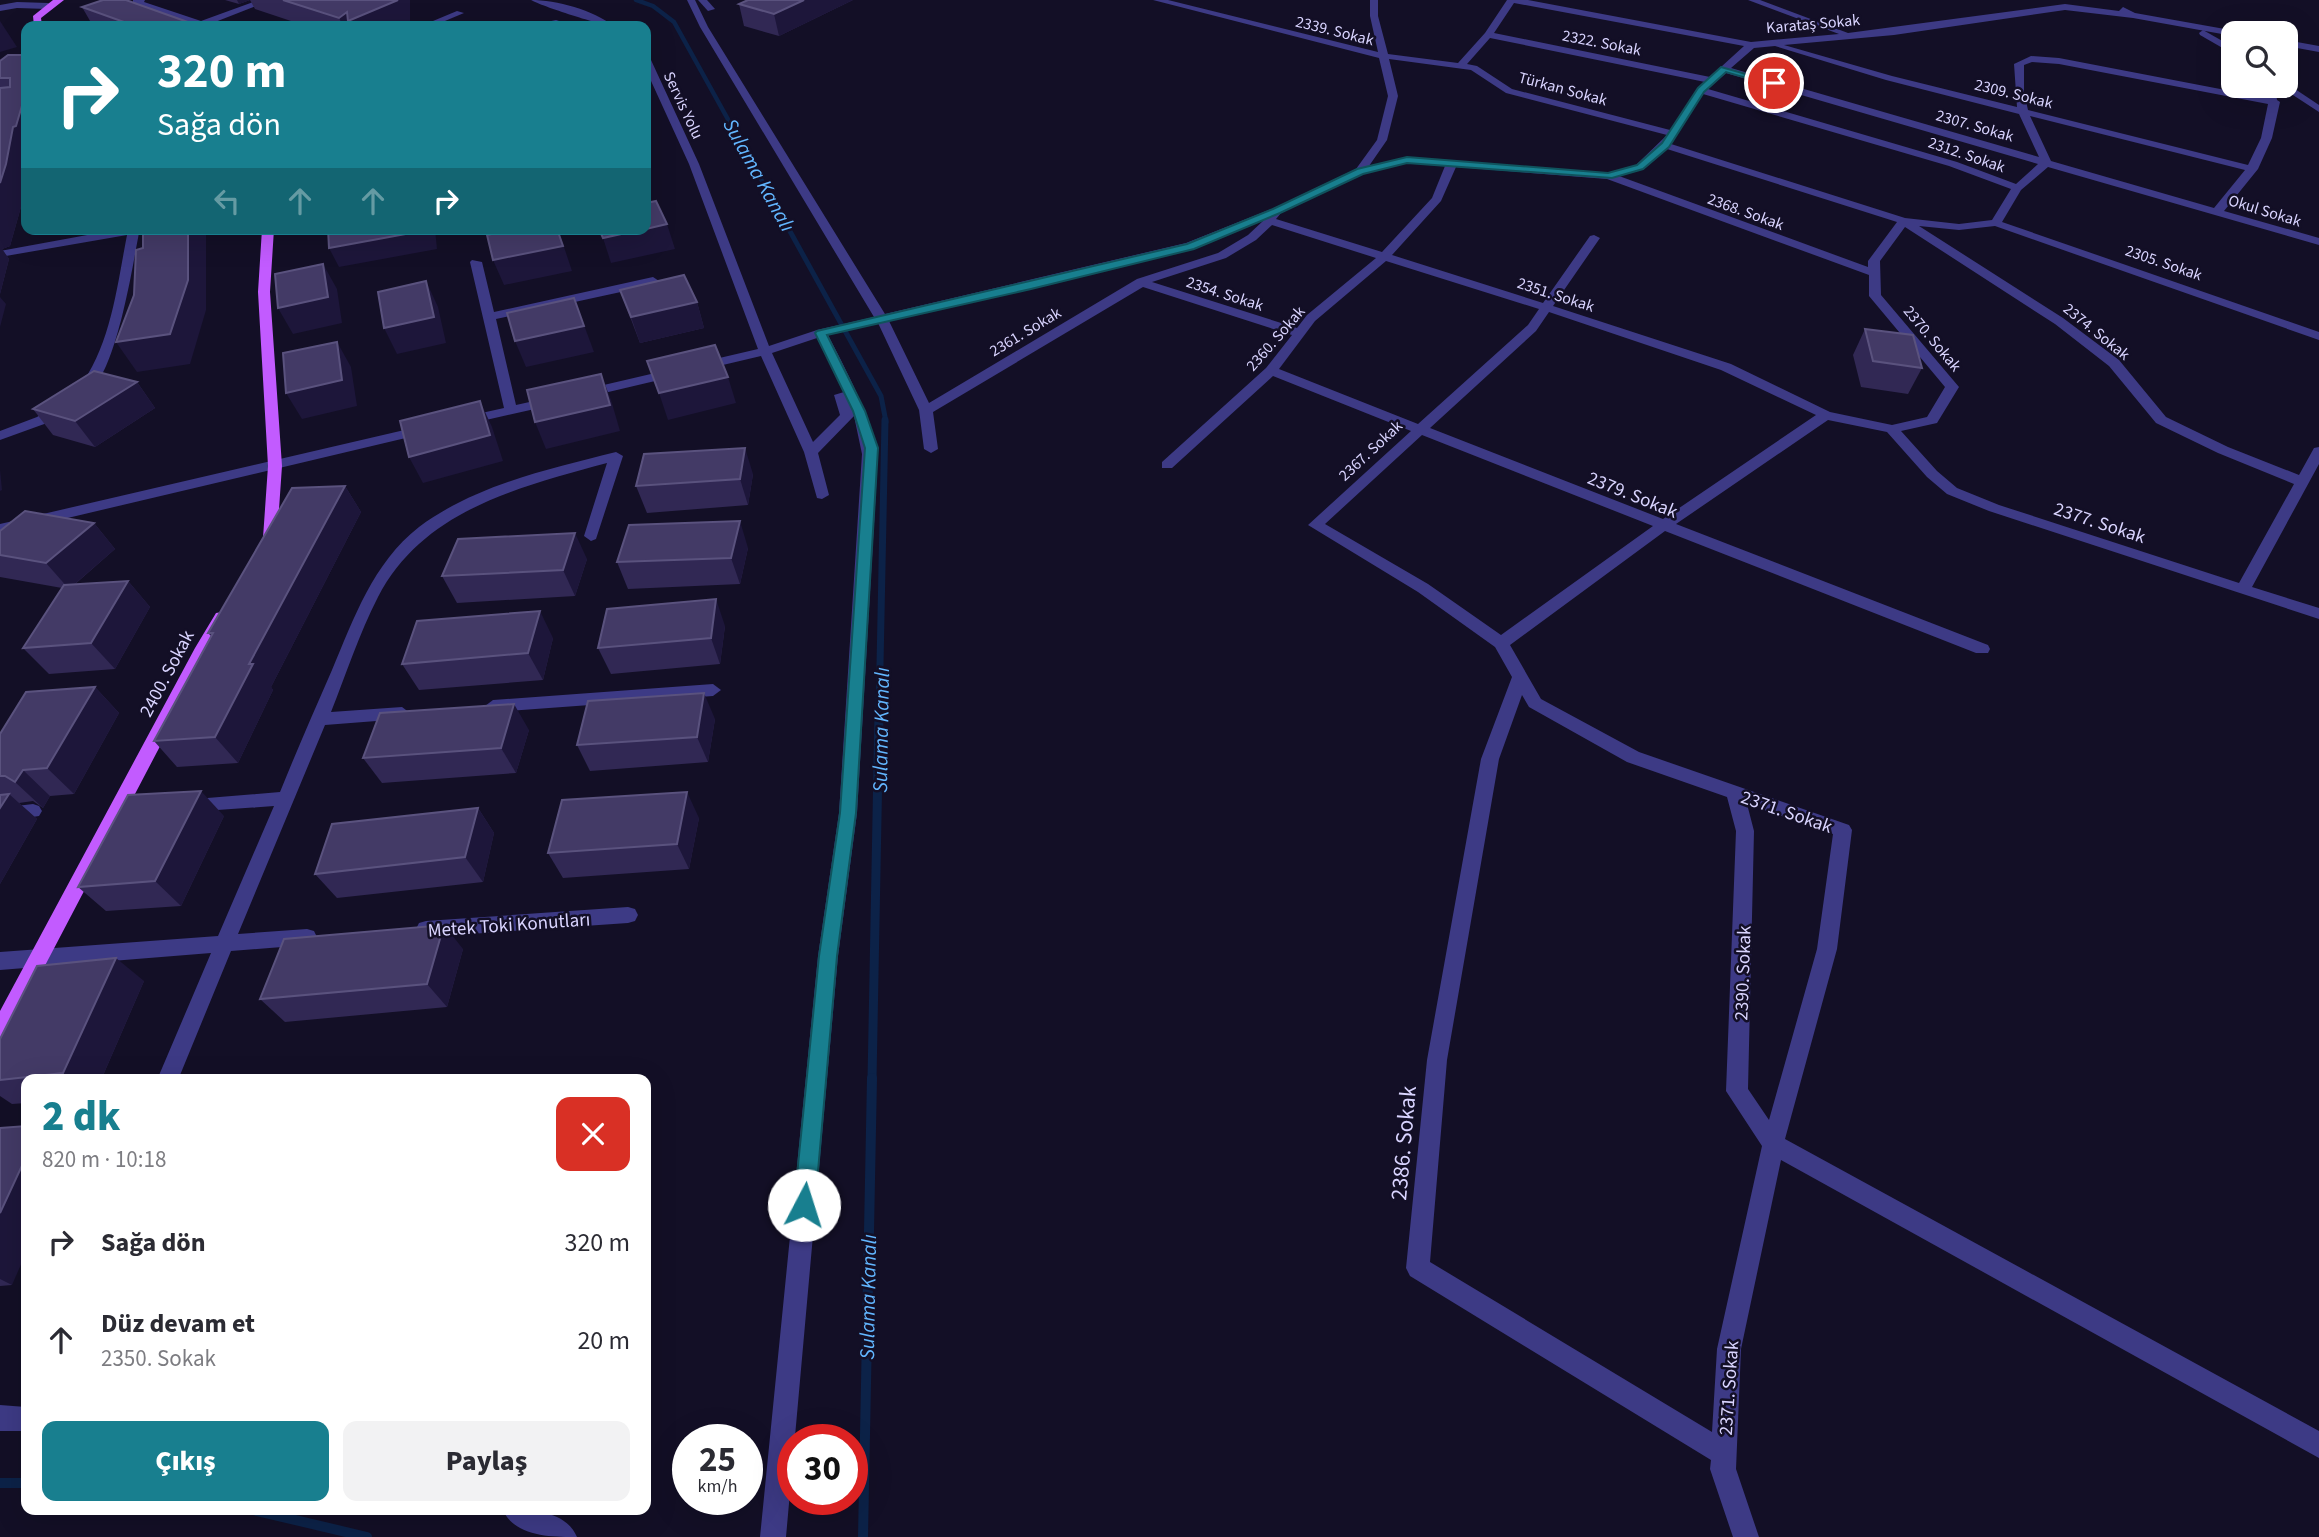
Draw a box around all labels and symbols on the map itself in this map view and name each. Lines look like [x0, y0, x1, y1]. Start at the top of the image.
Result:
street label: Karataş Sokak [1765, 9, 1861, 39]
street label: 2339. Sokak [1293, 11, 1376, 51]
street label: 2322. Sokak [1560, 25, 1643, 61]
pin [1744, 53, 1804, 113]
street label: Türkan Sokak [1516, 67, 1610, 111]
street label: Servis Yolu [658, 68, 708, 143]
street label: 2309. Sokak [1972, 74, 2055, 114]
street label: 2307. Sokak [1933, 104, 2016, 148]
water label: Sulama Kanalı [715, 113, 803, 237]
street label: 2312. Sokak [1925, 132, 2008, 178]
street label: 2368. Sokak [1704, 188, 1787, 236]
street label: Okul Sokak [2225, 189, 2304, 233]
street label: 2305. Sokak [2122, 240, 2205, 286]
street label: 2354. Sokak [1183, 271, 1266, 317]
street label: 2351. Sokak [1514, 272, 1597, 318]
street label: 2374. Sokak [2058, 298, 2134, 366]
street label: 2360. Sokak [1241, 301, 1310, 376]
street label: 2370. Sokak [1898, 301, 1966, 376]
street label: 2361. Sokak [986, 302, 1066, 362]
street label: 2367. Sokak [1334, 415, 1407, 486]
street label: 2379. Sokak [1583, 465, 1682, 526]
street label: 2377. Sokak [2050, 496, 2149, 551]
street label: 2400. Sokak [133, 625, 202, 722]
water label: Sulama Kanalı [865, 667, 897, 793]
street label: 2371. Sokak [1737, 784, 1836, 841]
street label: Metek Toki Konutları [427, 906, 591, 945]
street label: 2390. Sokak [1728, 925, 1759, 1021]
street label: 2386. Sokak [1382, 1084, 1425, 1202]
position arrow [767, 1168, 841, 1242]
water label: Sulama Kanalı [852, 1234, 884, 1360]
street label: 2371. Sokak [1713, 1339, 1746, 1436]
speed limit sign: 30 [777, 1424, 868, 1515]

